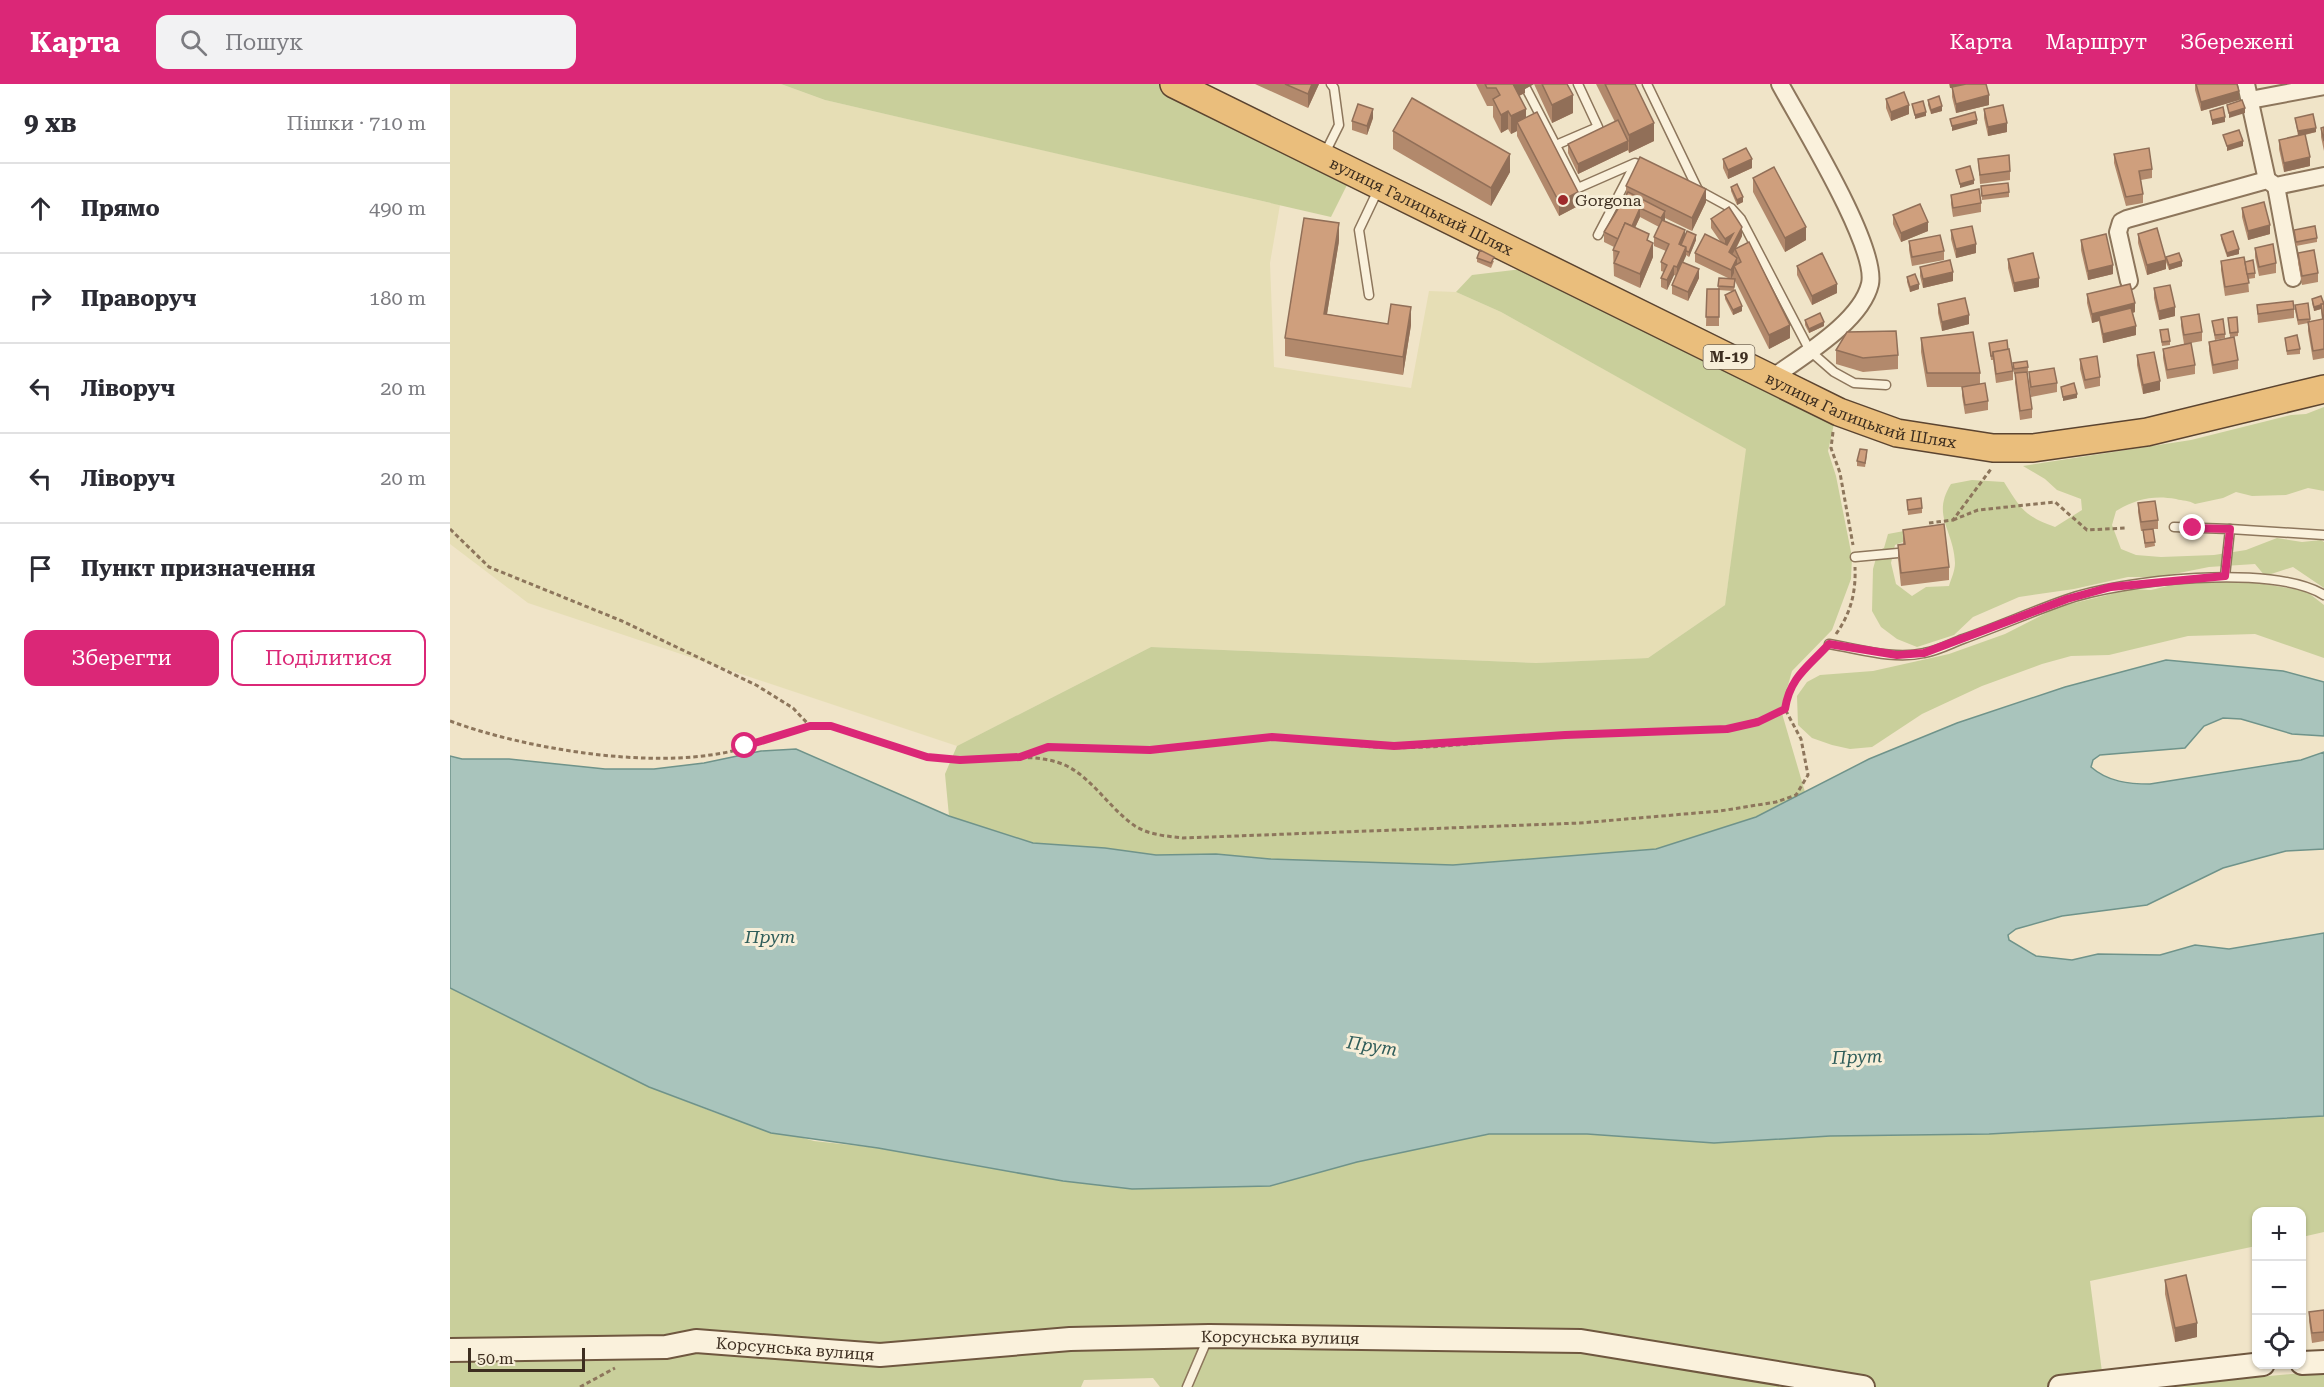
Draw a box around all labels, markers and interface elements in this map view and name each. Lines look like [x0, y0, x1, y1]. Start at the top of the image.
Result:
search box [156, 15, 576, 69]
text: Карта [30, 26, 120, 59]
icon: search [177, 26, 210, 59]
text: Пошук [225, 30, 303, 55]
text: Карта [1950, 30, 2012, 54]
text: Маршрут [2045, 30, 2147, 54]
text: Збережені [2180, 30, 2294, 54]
text: 9 хв [24, 108, 77, 138]
text: Пішки · 710 m [287, 111, 426, 135]
street label: вулиця Галицький Шлях [1326, 153, 1517, 260]
place label: Gorgona [1575, 191, 1642, 210]
icon: ahead [24, 192, 57, 225]
marker: Gorgona [1556, 193, 1570, 207]
text: Прямо [81, 196, 160, 221]
text: 490 m [369, 196, 426, 220]
icon: right [24, 282, 57, 315]
text: Праворуч [81, 286, 196, 311]
text: 180 m [369, 286, 426, 310]
road number: М-19 [1704, 345, 1754, 369]
street label: вулиця Галицький Шлях [1762, 368, 1958, 452]
icon: left [24, 372, 57, 405]
text: Ліворуч [81, 376, 175, 401]
text: 20 m [380, 376, 426, 400]
icon: left [24, 462, 57, 495]
text: Ліворуч [81, 466, 175, 491]
text: 20 m [380, 466, 426, 490]
route end [2179, 514, 2205, 540]
icon: arrive [24, 552, 57, 585]
text: Пункт призначення [81, 556, 315, 581]
button: Зберегти [24, 630, 219, 686]
button: Поділитися [231, 630, 426, 686]
route start [731, 732, 757, 758]
water label: Прут [744, 926, 795, 947]
water label: Прут [1345, 1031, 1399, 1060]
water label: Прут [1830, 1045, 1883, 1068]
map controls [2252, 1207, 2306, 1369]
button: + [2252, 1207, 2306, 1261]
button: − [2252, 1261, 2306, 1315]
button: locate [2252, 1315, 2306, 1369]
street label: Корсунська вулиця [1201, 1327, 1360, 1348]
street label: Корсунська вулиця [715, 1334, 875, 1365]
scale bar [468, 1345, 585, 1372]
text: 50 m [477, 1349, 514, 1368]

